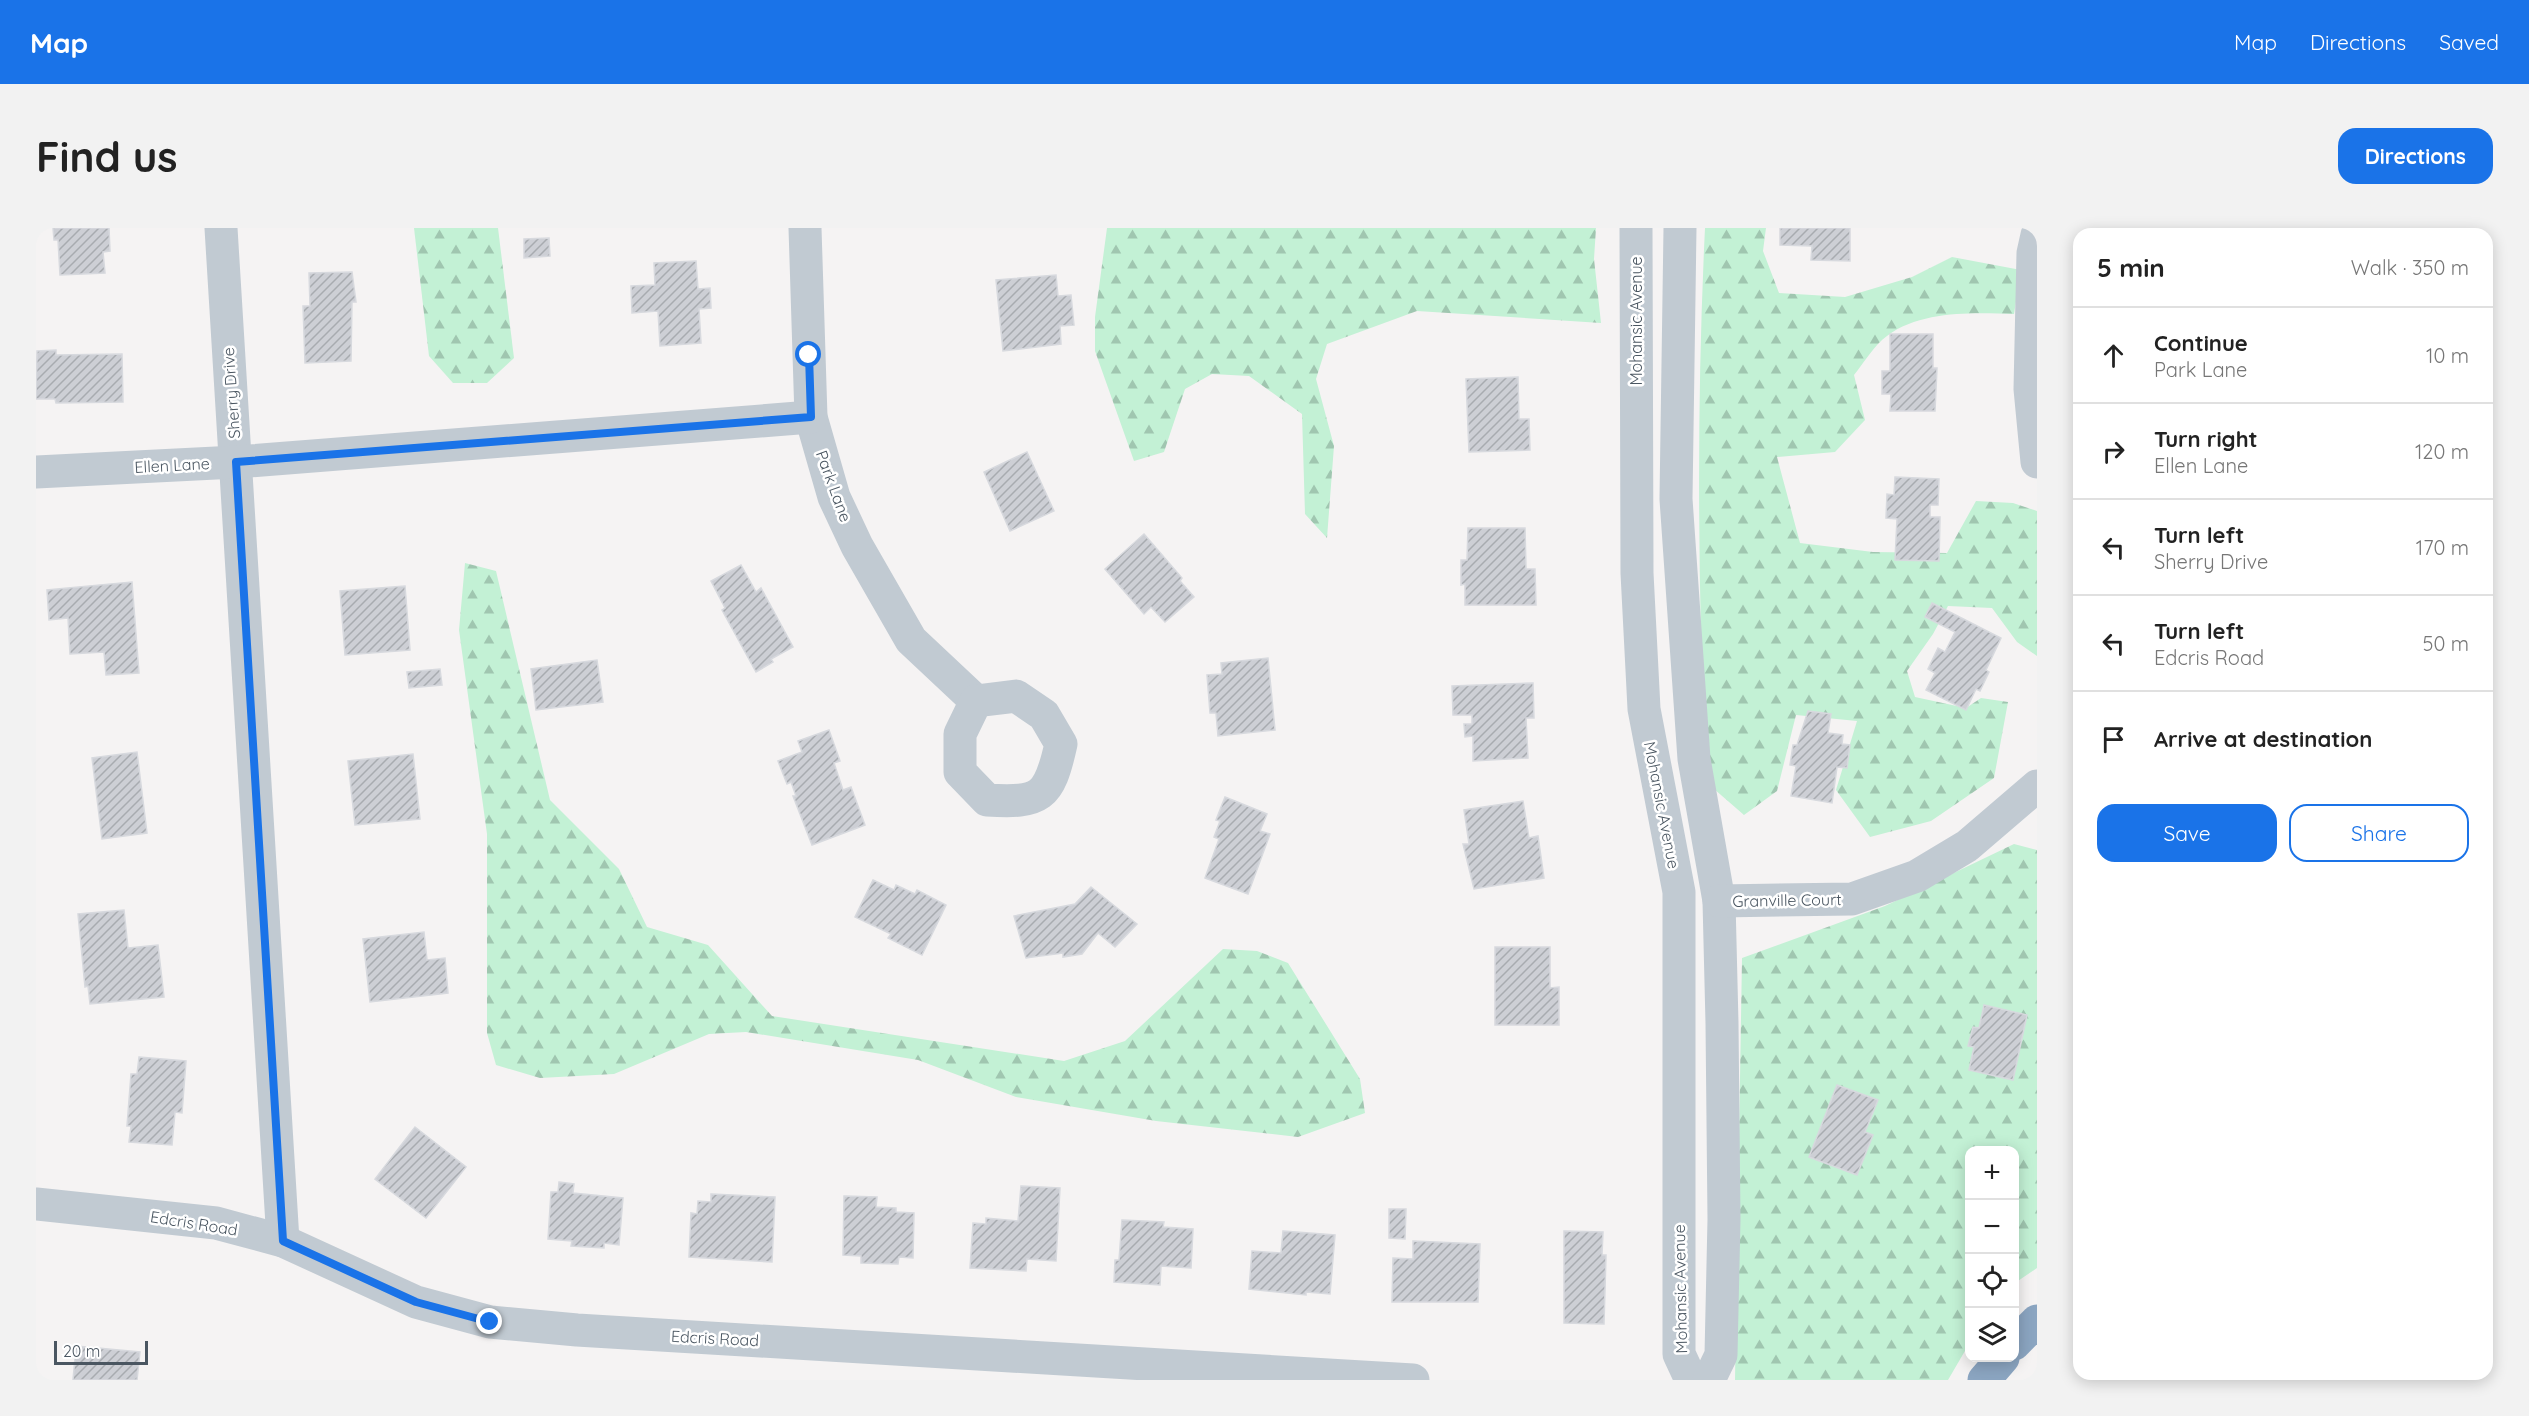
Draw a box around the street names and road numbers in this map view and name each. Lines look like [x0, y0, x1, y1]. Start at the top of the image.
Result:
street label: Mohansic Avenue [1626, 256, 1646, 386]
street label: Sherry Drive [218, 347, 244, 439]
street label: Park Lane [812, 447, 856, 525]
street label: Ellen Lane [134, 453, 210, 477]
street label: Mohansic Avenue [1640, 740, 1684, 870]
street label: Granville Court [1732, 889, 1842, 911]
street label: Edcris Road [149, 1206, 239, 1240]
street label: Mohansic Avenue [1669, 1224, 1691, 1354]
street label: Edcris Road [670, 1326, 760, 1350]

